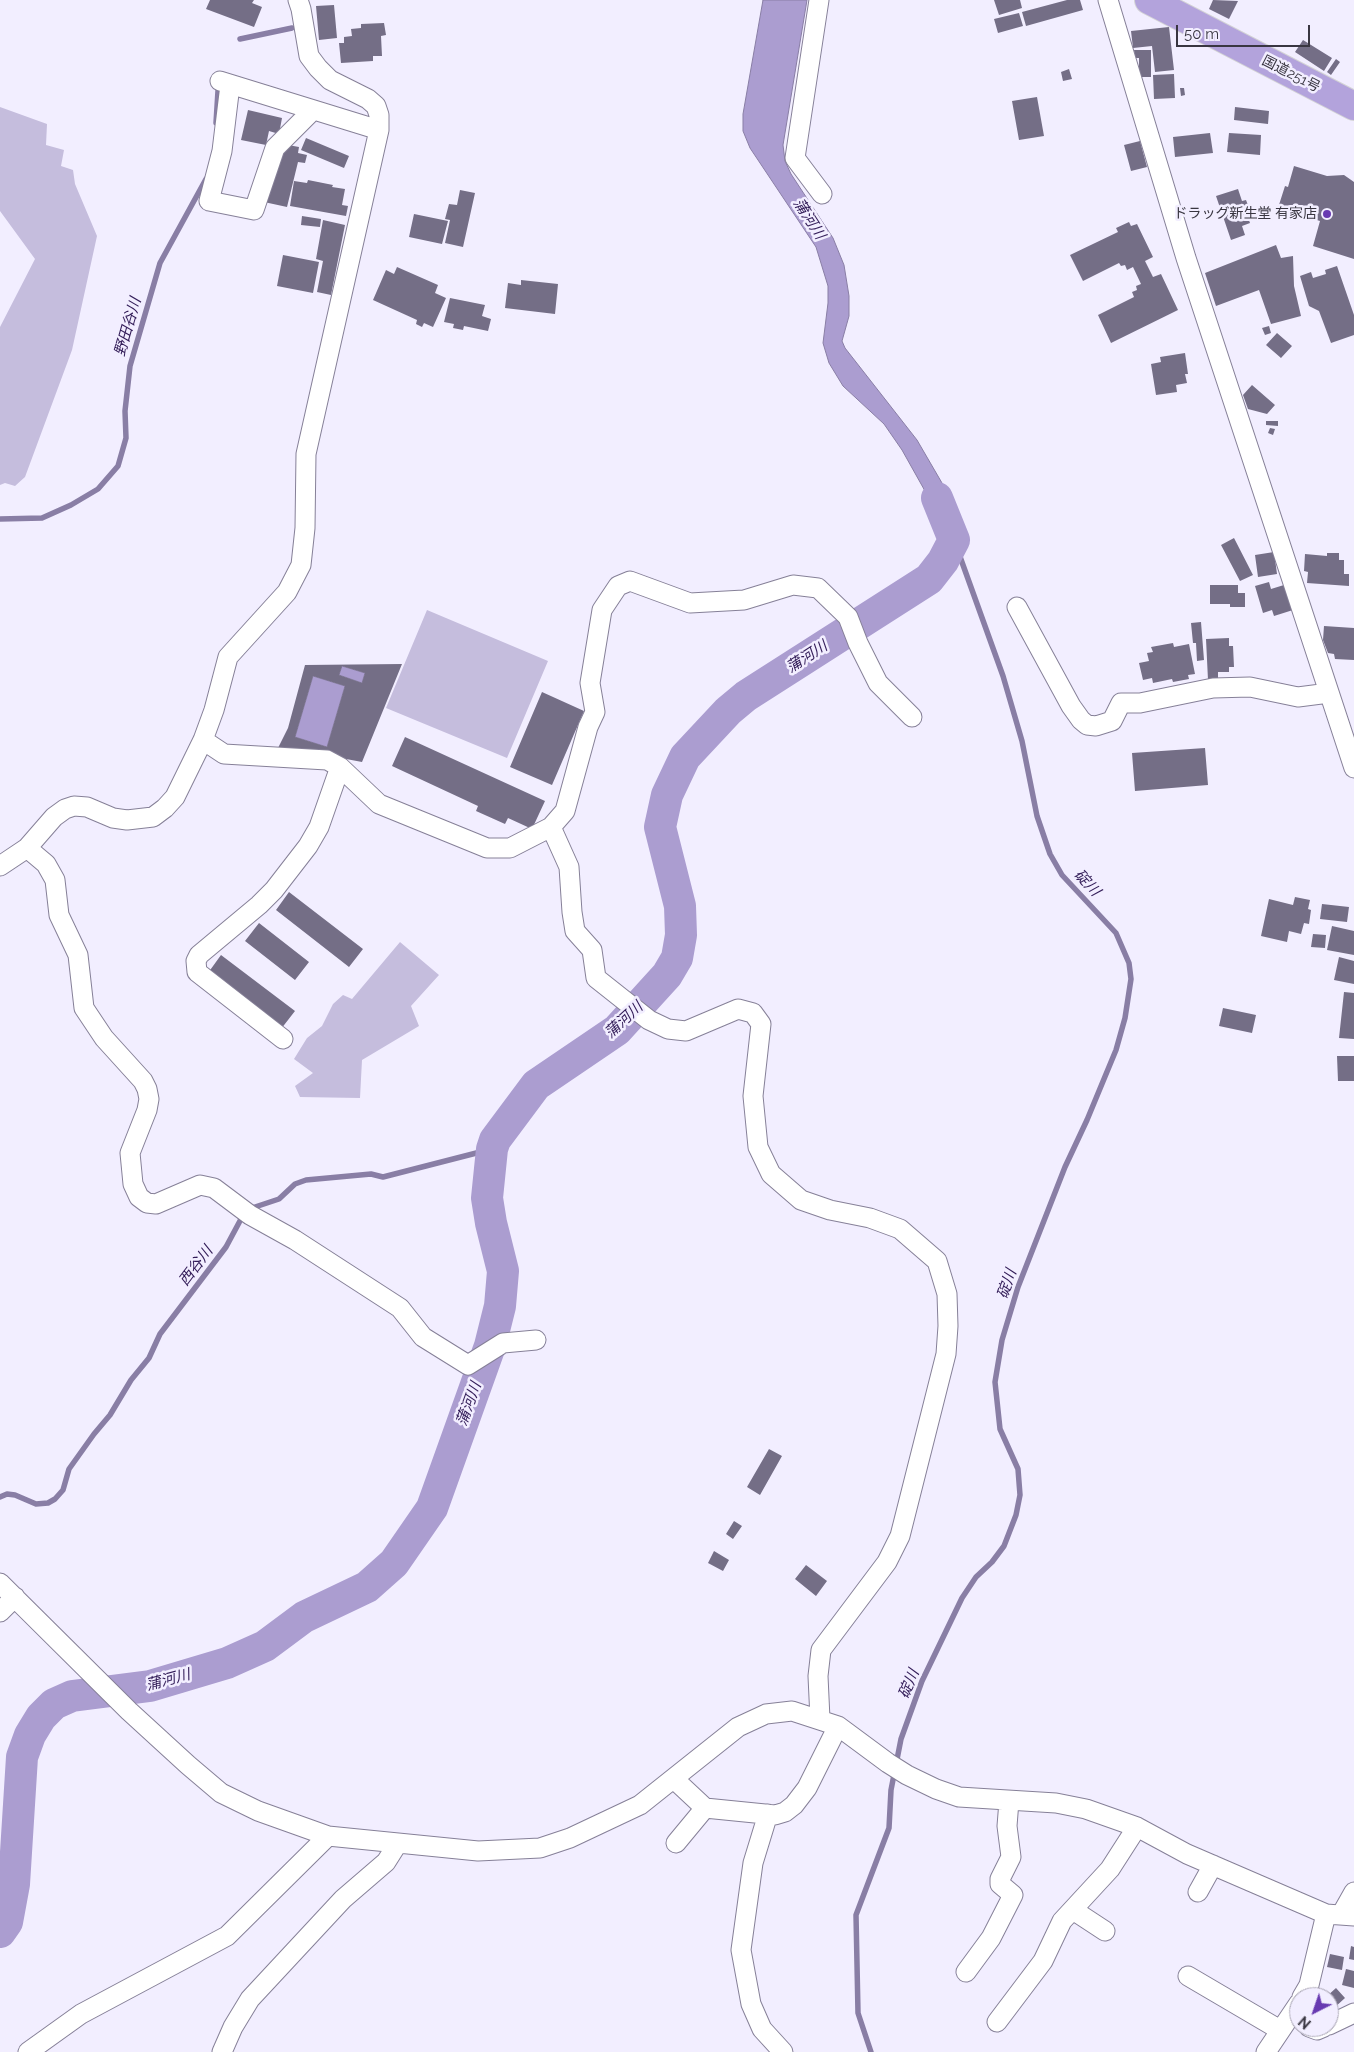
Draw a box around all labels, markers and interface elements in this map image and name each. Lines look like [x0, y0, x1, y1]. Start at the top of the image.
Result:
scale bar [1179, 15, 1313, 47]
text: 50 m [1184, 25, 1219, 43]
street label: 国道251号 [1259, 52, 1323, 96]
water label: 蒲河川 [789, 195, 829, 243]
place label: ドラッグ新生堂 有家店 [1173, 206, 1317, 222]
marker: ドラッグ新生堂 有家店 [1321, 208, 1333, 220]
water label: 野田谷川 [111, 296, 145, 358]
water label: 蒲河川 [783, 637, 831, 677]
water label: 碇川 [1070, 866, 1104, 900]
water label: 蒲河川 [601, 998, 647, 1042]
water label: 西谷川 [175, 1243, 217, 1289]
water label: 碇川 [994, 1267, 1020, 1301]
water label: 蒲河川 [453, 1380, 485, 1428]
water label: 蒲河川 [144, 1665, 192, 1695]
water label: 碇川 [895, 1667, 923, 1701]
north arrow [1289, 1987, 1339, 2037]
text: N [1296, 2013, 1314, 2032]

